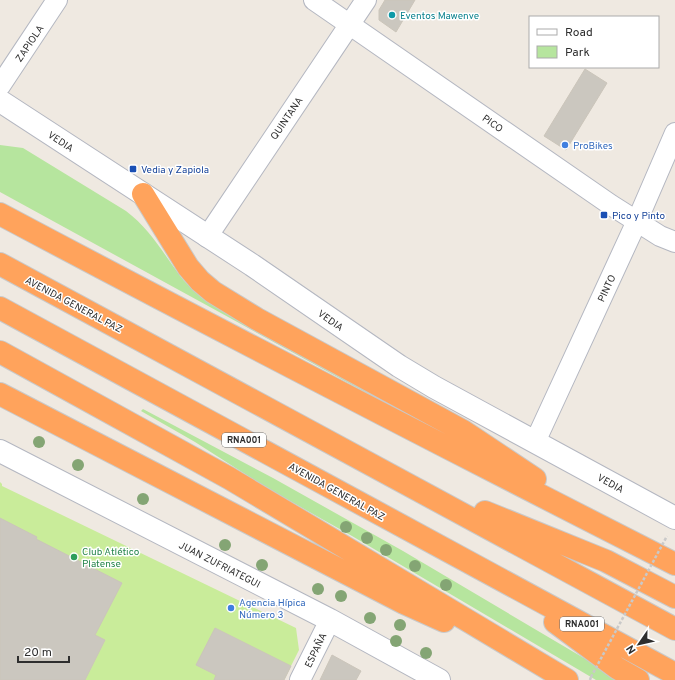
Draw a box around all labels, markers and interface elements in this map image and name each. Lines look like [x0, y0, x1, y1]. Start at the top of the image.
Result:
marker: Eventos Mawenve [387, 10, 397, 20]
place label: Eventos Mawenve [400, 10, 479, 23]
legend [529, 16, 659, 68]
street label: ZAPIOLA [13, 23, 47, 65]
text: Road [565, 25, 593, 41]
text: Park [565, 45, 590, 61]
street label: QUINTANA [268, 95, 306, 143]
street label: PICO [479, 112, 505, 136]
street label: VEDIA [45, 129, 76, 156]
marker: ProBikes [560, 140, 570, 150]
place label: ProBikes [573, 140, 613, 153]
marker: Vedia y Zapiola [128, 164, 138, 174]
place label: Vedia y Zapiola [141, 164, 209, 177]
marker: Pico y Pinto [599, 210, 609, 220]
place label: Pico y Pinto [612, 210, 665, 223]
street label: PINTO [595, 273, 619, 304]
street label: AVENIDA GENERAL PAZ [23, 274, 124, 336]
street label: VEDIA [315, 308, 346, 335]
road number: RNA001 [222, 433, 266, 447]
street label: AVENIDA GENERAL PAZ [286, 460, 387, 524]
street label: VEDIA [595, 472, 626, 497]
street label: JUAN ZUFRIATEGUI [176, 539, 262, 592]
place label: Club Atlético Platense [82, 546, 140, 571]
marker: Club Atlético Platense [69, 552, 79, 562]
place label: Agencia Hípica Número 3 [239, 597, 306, 622]
marker: Agencia Hípica Número 3 [226, 603, 236, 613]
road number: RNA001 [560, 617, 604, 631]
north arrow [619, 624, 659, 664]
street label: ESPAÑA [302, 631, 330, 670]
scale bar [18, 638, 69, 664]
text: N [624, 642, 640, 656]
text: 20 m [24, 645, 52, 661]

